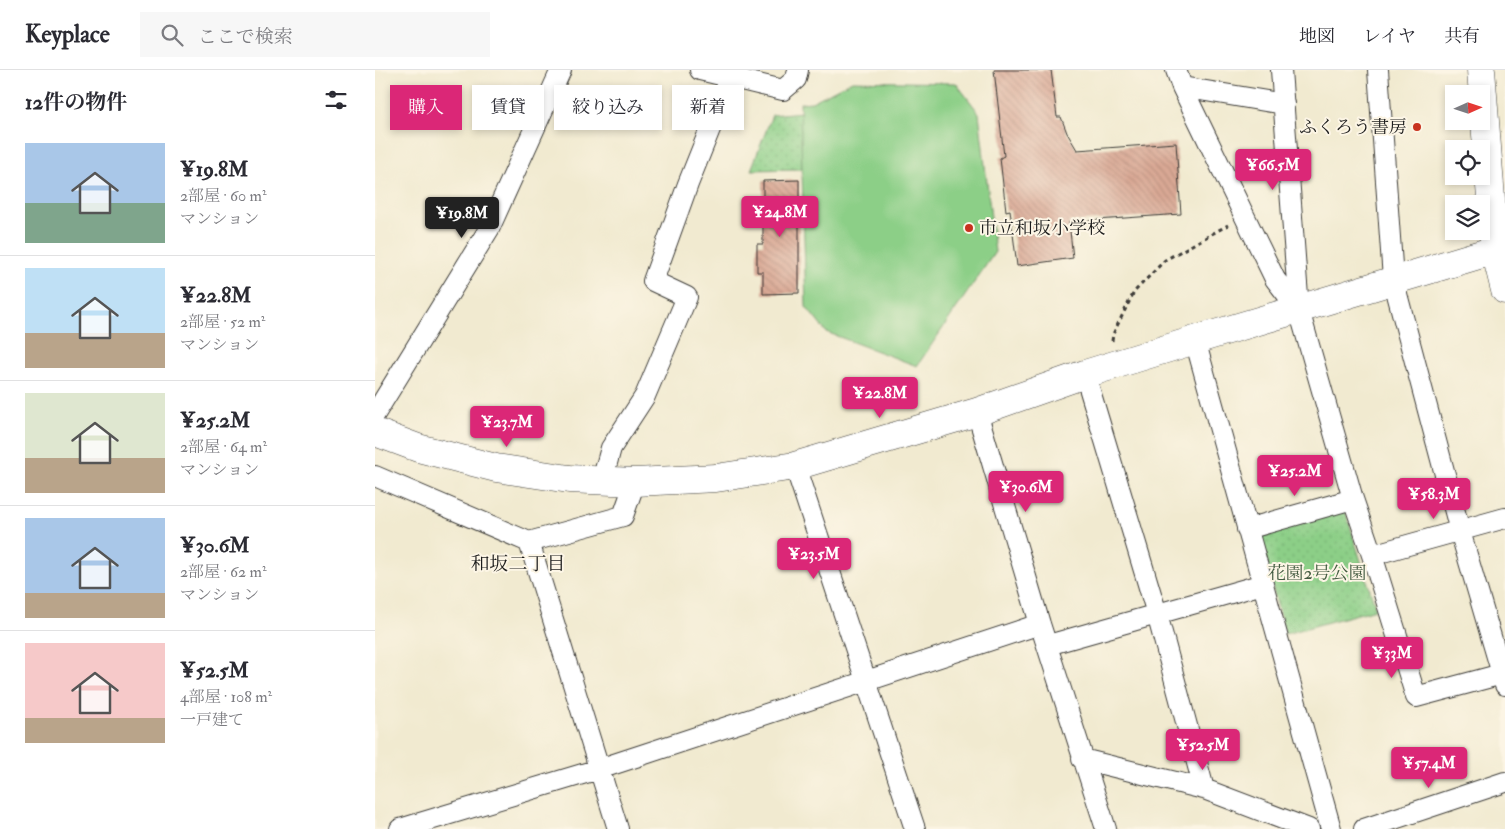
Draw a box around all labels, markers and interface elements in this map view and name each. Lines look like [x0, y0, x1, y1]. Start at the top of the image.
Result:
search box [140, 12, 490, 57]
text: Keyplace [25, 19, 110, 50]
icon: search [158, 21, 186, 49]
text: ここで検索 [198, 25, 293, 49]
text: 地図 [1299, 25, 1335, 48]
text: レイヤ [1363, 25, 1416, 48]
text: 共有 [1444, 25, 1480, 48]
chip: 購入 [390, 85, 462, 130]
chip: 賃貸 [472, 85, 544, 130]
chip: 絞り込み [554, 85, 662, 130]
chip: 新着 [672, 85, 744, 130]
north arrow [1445, 85, 1490, 130]
map controls [1445, 85, 1490, 240]
icon: filters [322, 86, 350, 114]
text: 12件の物件 [25, 89, 127, 116]
place label: ふくろう書房 [1299, 116, 1407, 139]
marker: ふくろう書房 [1411, 121, 1423, 133]
button: locate [1445, 140, 1490, 185]
pin: ¥66.5M [1232, 148, 1314, 191]
text: ¥66.5M [1246, 155, 1300, 175]
text: ¥19.8M [180, 156, 248, 183]
icon: home [65, 163, 125, 223]
text: 2部屋 · 60 m² [180, 186, 267, 206]
button: layers [1445, 195, 1490, 240]
pin: ¥19.8M [421, 196, 503, 239]
pin: ¥24.8M [739, 196, 821, 238]
text: ¥24.8M [752, 202, 808, 222]
text: ¥19.8M [436, 203, 488, 223]
text: マンション [180, 209, 259, 229]
place label: 市立和坂小学校 [979, 217, 1105, 240]
marker: 市立和坂小学校 [963, 222, 975, 234]
text: ¥22.8M [180, 282, 251, 309]
icon: home [65, 288, 125, 348]
text: 2部屋 · 52 m² [180, 312, 265, 332]
text: マンション [180, 335, 259, 355]
pin: ¥22.8M [839, 376, 921, 419]
text: ¥22.8M [853, 383, 907, 403]
pin: ¥23.7M [466, 406, 548, 448]
text: ¥25.2M [180, 407, 250, 434]
text: ¥23.7M [481, 412, 533, 432]
icon: home [65, 413, 125, 473]
text: 2部屋 · 64 m² [180, 437, 267, 457]
pin: ¥25.2M [1254, 454, 1336, 497]
text: マンション [180, 460, 259, 480]
text: ¥25.2M [1268, 461, 1322, 481]
pin: ¥30.6M [985, 470, 1067, 513]
text: ¥30.6M [999, 477, 1053, 497]
pin: ¥58.3M [1393, 478, 1475, 520]
text: ¥58.3M [1408, 484, 1460, 504]
text: ¥30.6M [180, 532, 250, 559]
icon: home [65, 538, 125, 598]
pin: ¥23.5M [773, 538, 855, 580]
text: ¥23.5M [788, 544, 840, 564]
district label: 和坂二丁目 [470, 552, 566, 576]
text: 2部屋 · 62 m² [180, 562, 266, 582]
park label: 花園2号公園 [1267, 562, 1367, 585]
text: マンション [180, 585, 259, 605]
pin: ¥33M [1362, 636, 1422, 679]
text: ¥33M [1372, 643, 1412, 663]
text: ¥52.5M [180, 657, 249, 684]
icon: home [65, 663, 125, 723]
text: 4部屋 · 108 m² [180, 687, 272, 707]
text: 一戸建て [180, 710, 244, 730]
pin: ¥52.5M [1162, 728, 1244, 771]
text: ¥52.5M [1177, 735, 1229, 755]
pin: ¥57.4M [1388, 746, 1470, 789]
text: ¥57.4M [1402, 753, 1456, 773]

